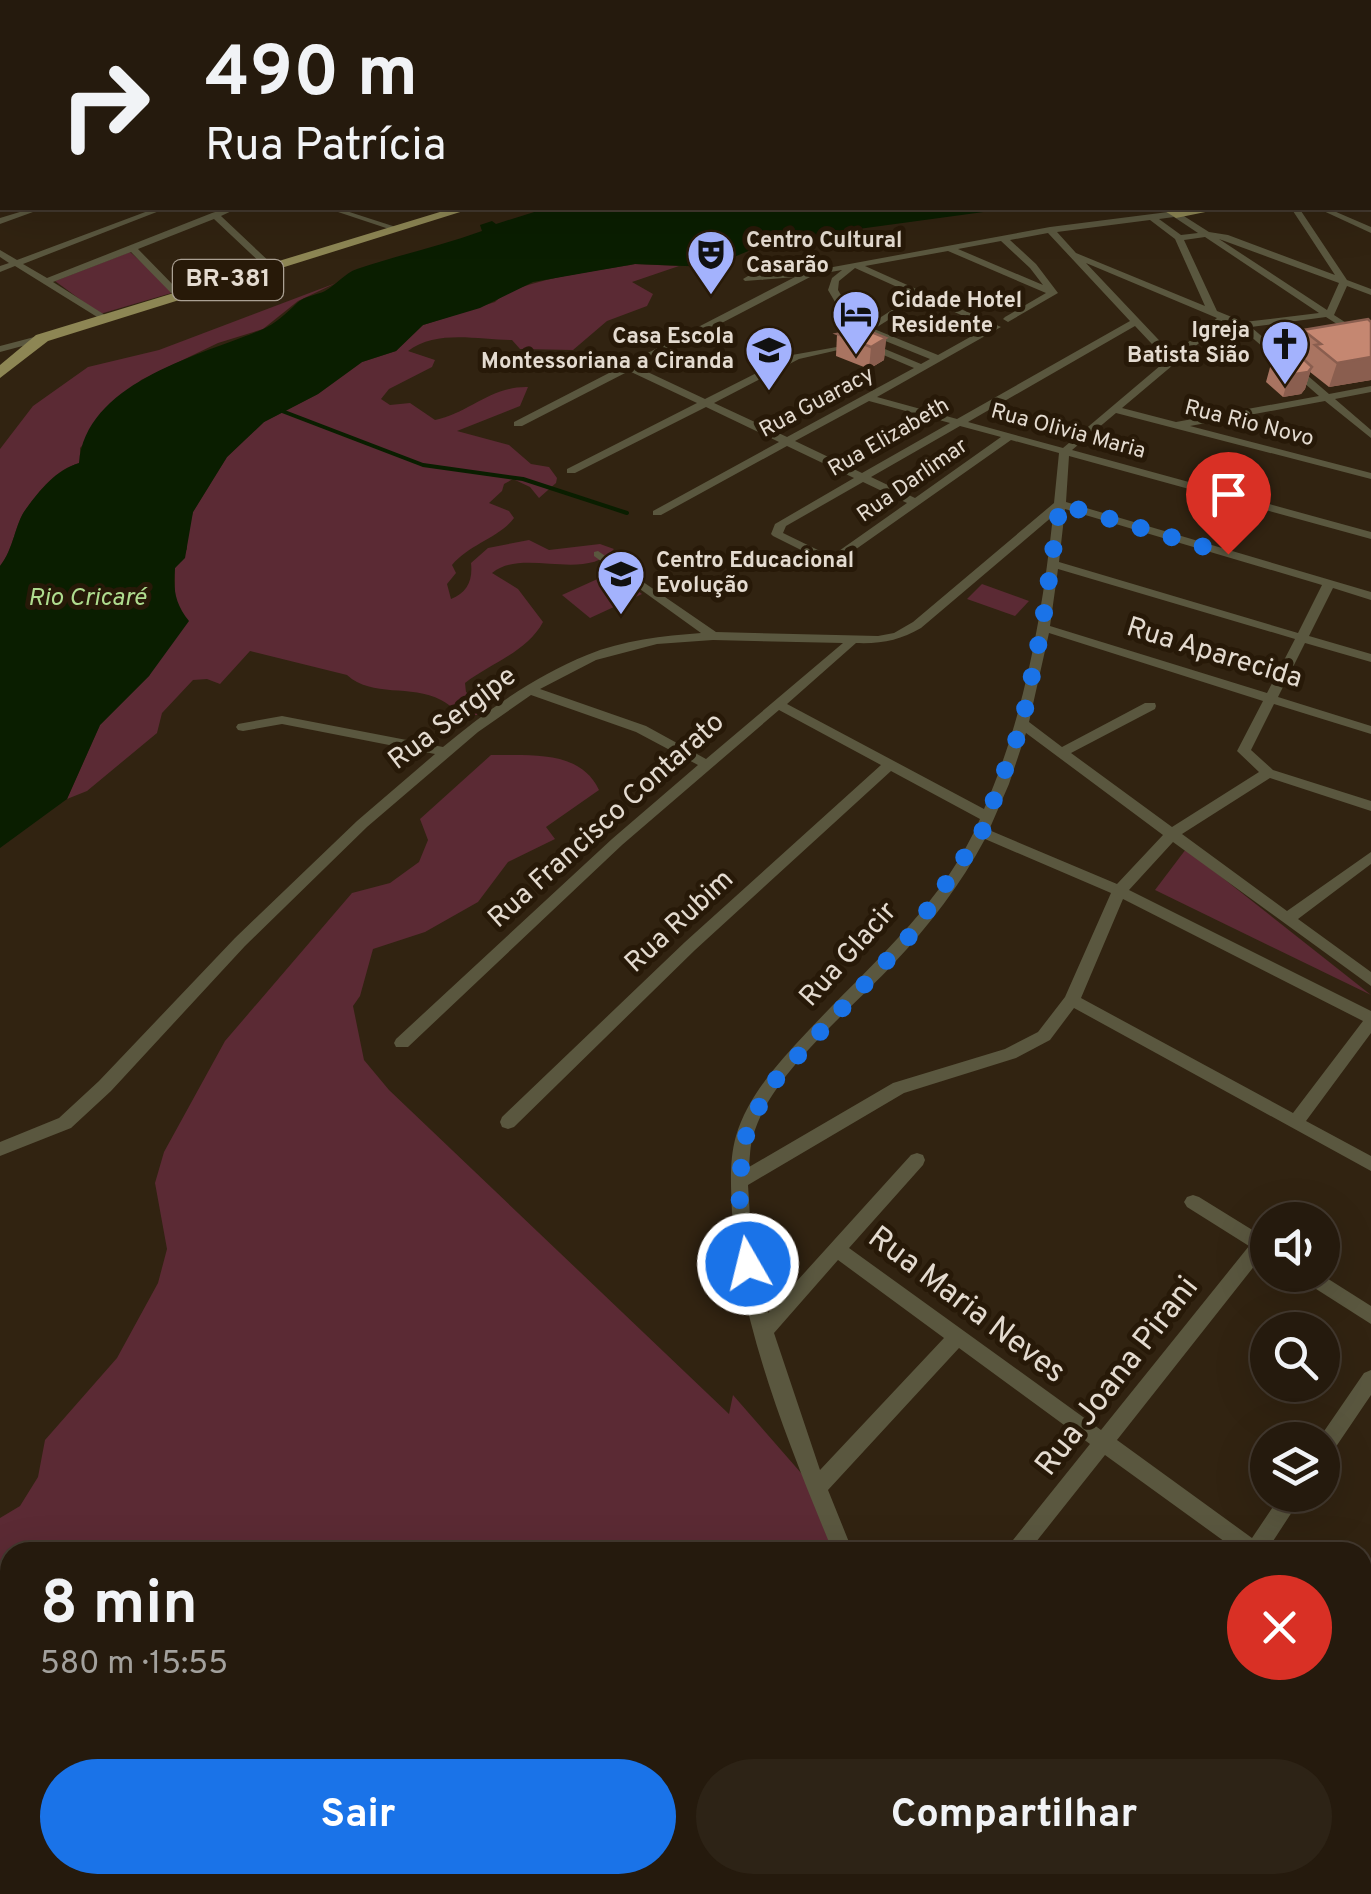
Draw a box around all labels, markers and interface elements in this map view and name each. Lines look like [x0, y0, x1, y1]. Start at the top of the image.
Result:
text: 490 m [205, 32, 418, 121]
icon: right [40, 40, 170, 170]
text: Rua Patrícia [205, 119, 446, 176]
theatre icon: Centro Cultural Casarão [685, 228, 737, 296]
place label: Centro Cultural Casarão [746, 228, 902, 280]
road number: BR-381 [173, 260, 283, 300]
hotel icon: Cidade Hotel Residente [830, 288, 882, 356]
place label: Cidade Hotel Residente [891, 288, 1022, 340]
place label: Igreja Batista Sião [1127, 318, 1250, 370]
church icon: Igreja Batista Sião [1259, 318, 1311, 386]
place label: Casa Escola Montessoriana a Ciranda [481, 324, 734, 376]
school or university icon: Casa Escola Montessoriana a Ciranda [743, 324, 795, 392]
street label: Rua Guaracy [755, 362, 879, 444]
street label: Rua Elizabeth [824, 392, 954, 484]
street label: Rua Rio Novo [1181, 395, 1317, 453]
street label: Rua Olivia Maria [988, 398, 1148, 466]
street label: Rua Darlimar [852, 433, 974, 529]
pin [1186, 452, 1271, 555]
icon: arrive [1201, 467, 1256, 522]
school or university icon: Centro Educacional Evolução [595, 548, 647, 616]
place label: Centro Educacional Evolução [656, 548, 854, 600]
water label: Rio Cricaré [28, 583, 148, 615]
street label: Rua Aparecida [1122, 610, 1306, 698]
street label: Rua Sergipe [382, 659, 524, 779]
street label: Rua Francisco Contarato [481, 705, 733, 937]
street label: Rua Rubim [618, 862, 742, 982]
street label: Rua Glacir [792, 895, 906, 1015]
map controls [1250, 1202, 1340, 1512]
button: sound [1250, 1202, 1340, 1292]
position arrow [696, 1212, 800, 1316]
street label: Rua Maria Neves [859, 1219, 1073, 1393]
street label: Rua Joana Pirani [1028, 1269, 1208, 1485]
button: search [1250, 1312, 1340, 1402]
button: layers [1250, 1422, 1340, 1512]
text: 8 min [40, 1569, 198, 1645]
button: close [1227, 1575, 1332, 1680]
text: 580 m · 15:55 [40, 1645, 228, 1685]
button: Sair [40, 1759, 676, 1874]
button: Compartilhar [696, 1759, 1332, 1874]

